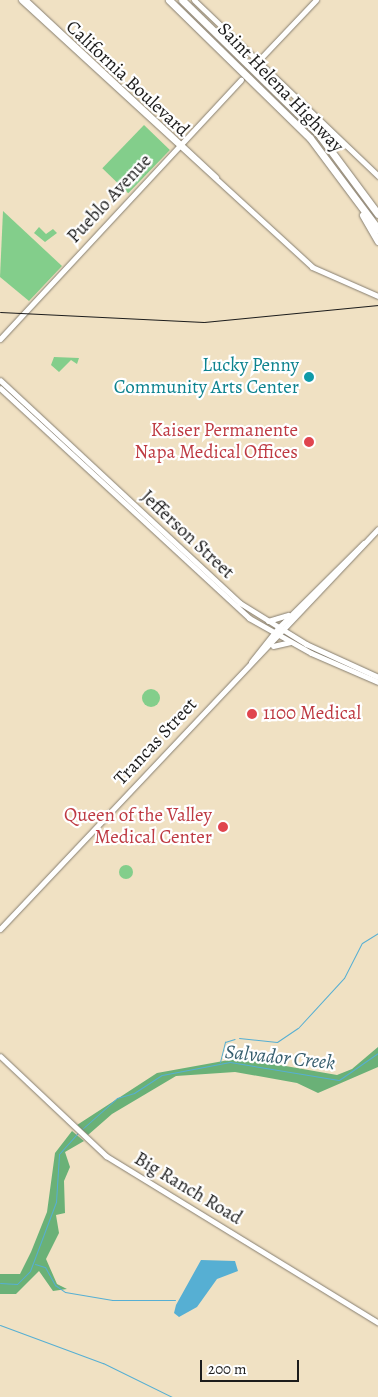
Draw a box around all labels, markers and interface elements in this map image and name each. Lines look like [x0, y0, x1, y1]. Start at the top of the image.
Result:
street label: California Boulevard [61, 16, 193, 142]
street label: Saint Helena Highway [212, 18, 348, 158]
street label: Pueblo Avenue [63, 150, 157, 248]
place label: Lucky Penny Community Arts Center [114, 355, 299, 399]
marker: Lucky Penny Community Arts Center [303, 371, 315, 383]
place label: Kaiser Permanente Napa Medical Offices [134, 420, 298, 464]
marker: Kaiser Permanente Napa Medical Offices [302, 435, 316, 449]
street label: Jefferson Street [136, 486, 238, 584]
street label: Trancas Street [110, 694, 202, 790]
place label: 1100 Medical [263, 703, 361, 725]
marker: 1100 Medical [245, 707, 259, 721]
place label: Queen of the Valley Medical Center [64, 805, 212, 849]
marker: Queen of the Valley Medical Center [216, 820, 230, 834]
water label: Salvador Creek [224, 1039, 336, 1075]
street label: Big Ranch Road [130, 1148, 246, 1230]
scale bar [203, 1350, 302, 1382]
text: 200 m [208, 1359, 247, 1379]

